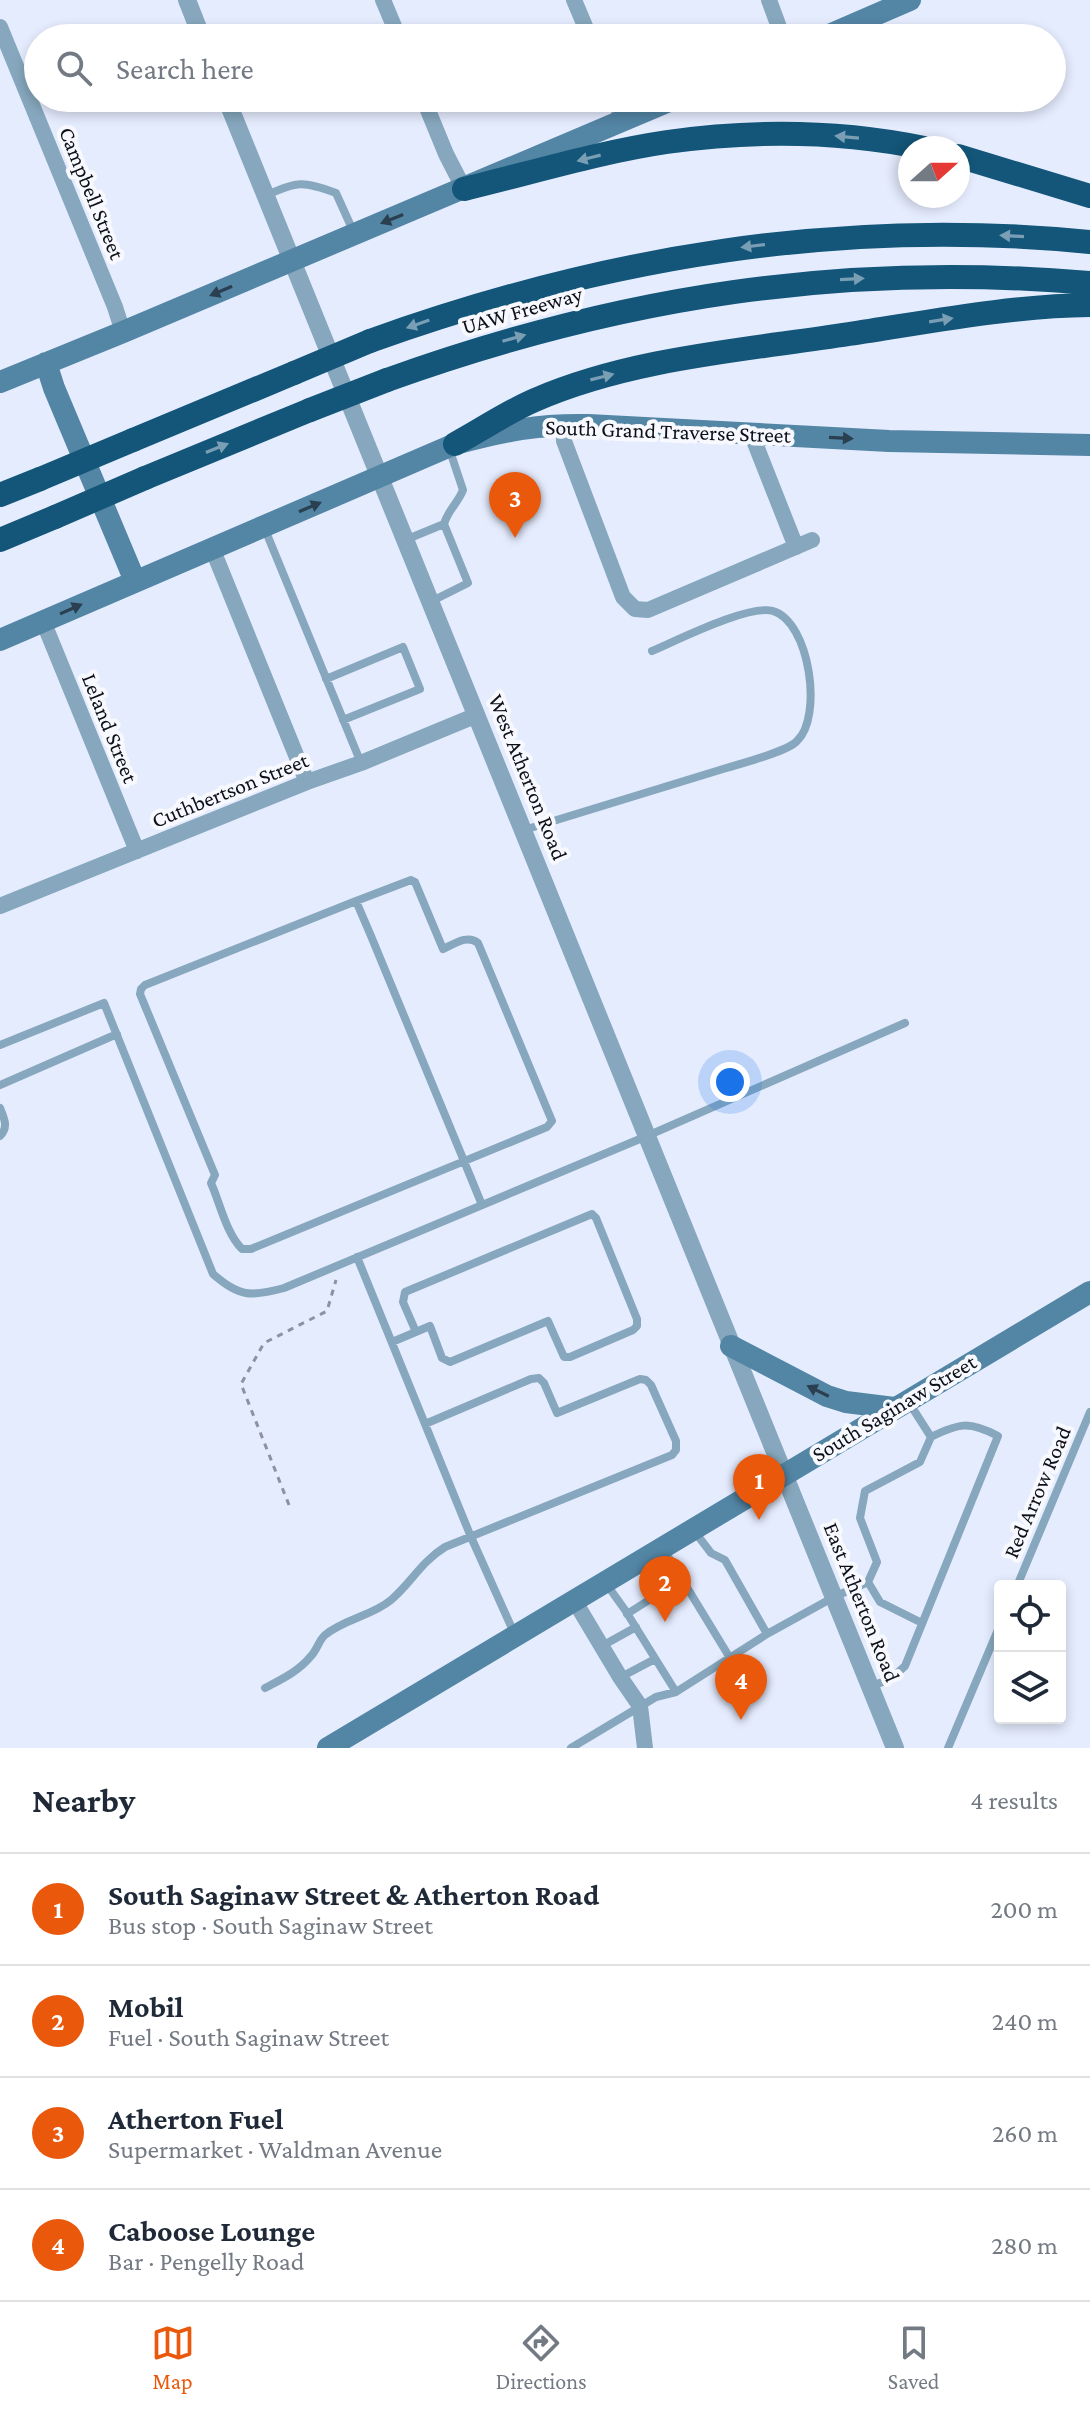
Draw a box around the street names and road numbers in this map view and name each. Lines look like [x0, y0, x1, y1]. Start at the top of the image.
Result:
street label: Campbell Street [54, 123, 130, 263]
street label: UAW Freeway [459, 281, 586, 339]
street label: South Grand Traverse Street [545, 414, 792, 448]
street label: Leland Street [77, 670, 144, 787]
street label: West Atherton Road [483, 691, 573, 864]
street label: Cuthbertson Street [148, 747, 313, 833]
street label: South Saginaw Street [808, 1349, 981, 1467]
street label: Red Arrow Road [998, 1422, 1076, 1562]
street label: East Atherton Road [819, 1519, 906, 1686]

